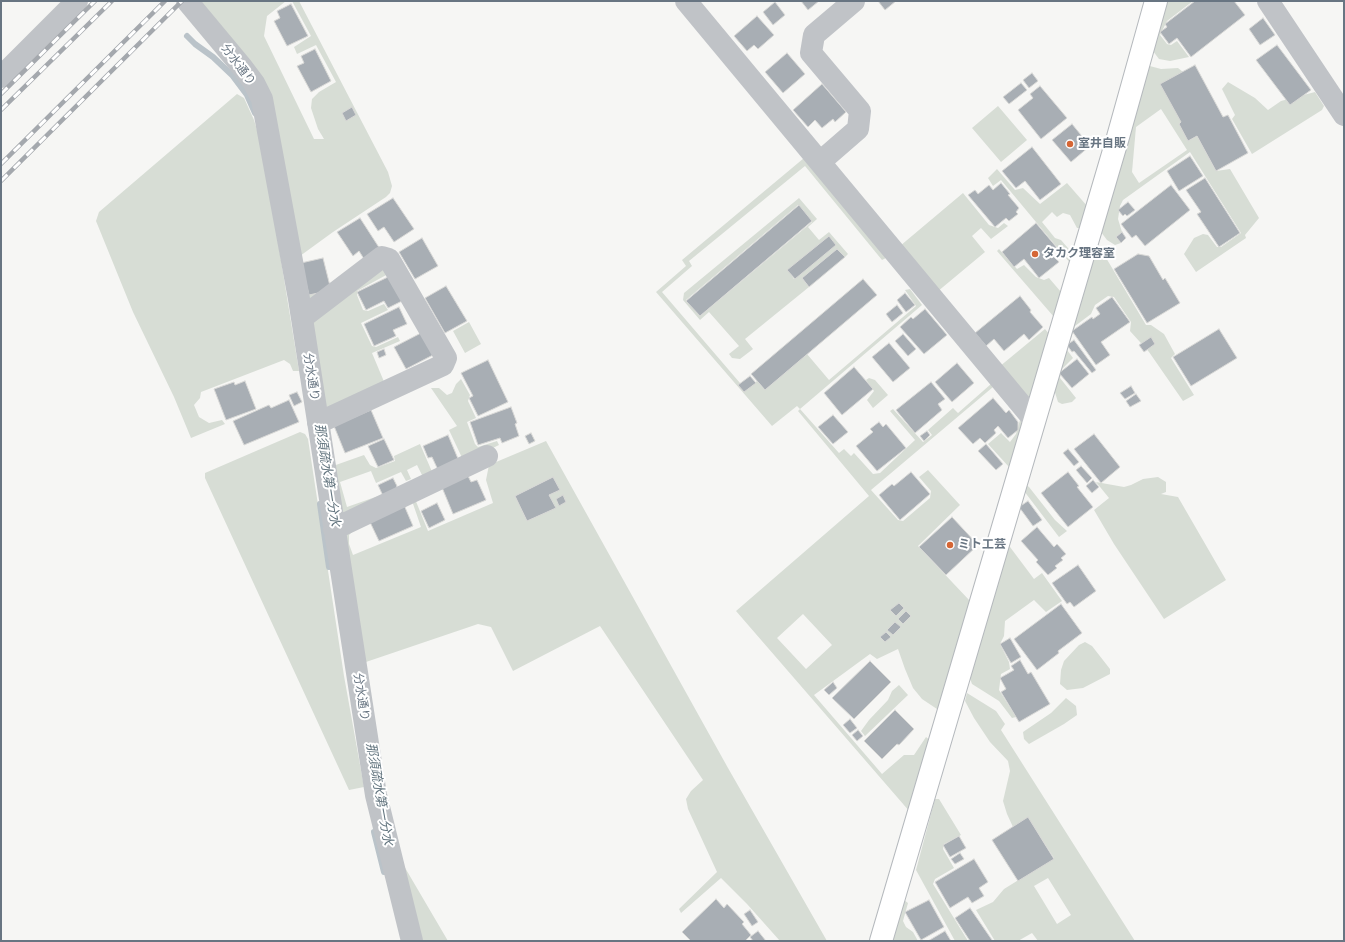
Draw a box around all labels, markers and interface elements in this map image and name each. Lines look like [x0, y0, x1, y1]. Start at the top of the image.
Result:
street label: 分水通り [218, 41, 258, 89]
place label: 室井自販 [1078, 137, 1126, 151]
marker: 室井自販 [1065, 139, 1075, 149]
place label: タカク理容室 [1043, 247, 1115, 261]
marker: タカク理容室 [1030, 249, 1040, 259]
street label: 分水通り [300, 352, 322, 402]
water label: 那須疏水第一分水 [311, 422, 343, 528]
place label: ミト工芸 [958, 538, 1006, 552]
marker: ミト工芸 [945, 540, 955, 550]
street label: 分水通り [350, 672, 372, 722]
water label: 那須疏水第一分水 [362, 741, 396, 847]

